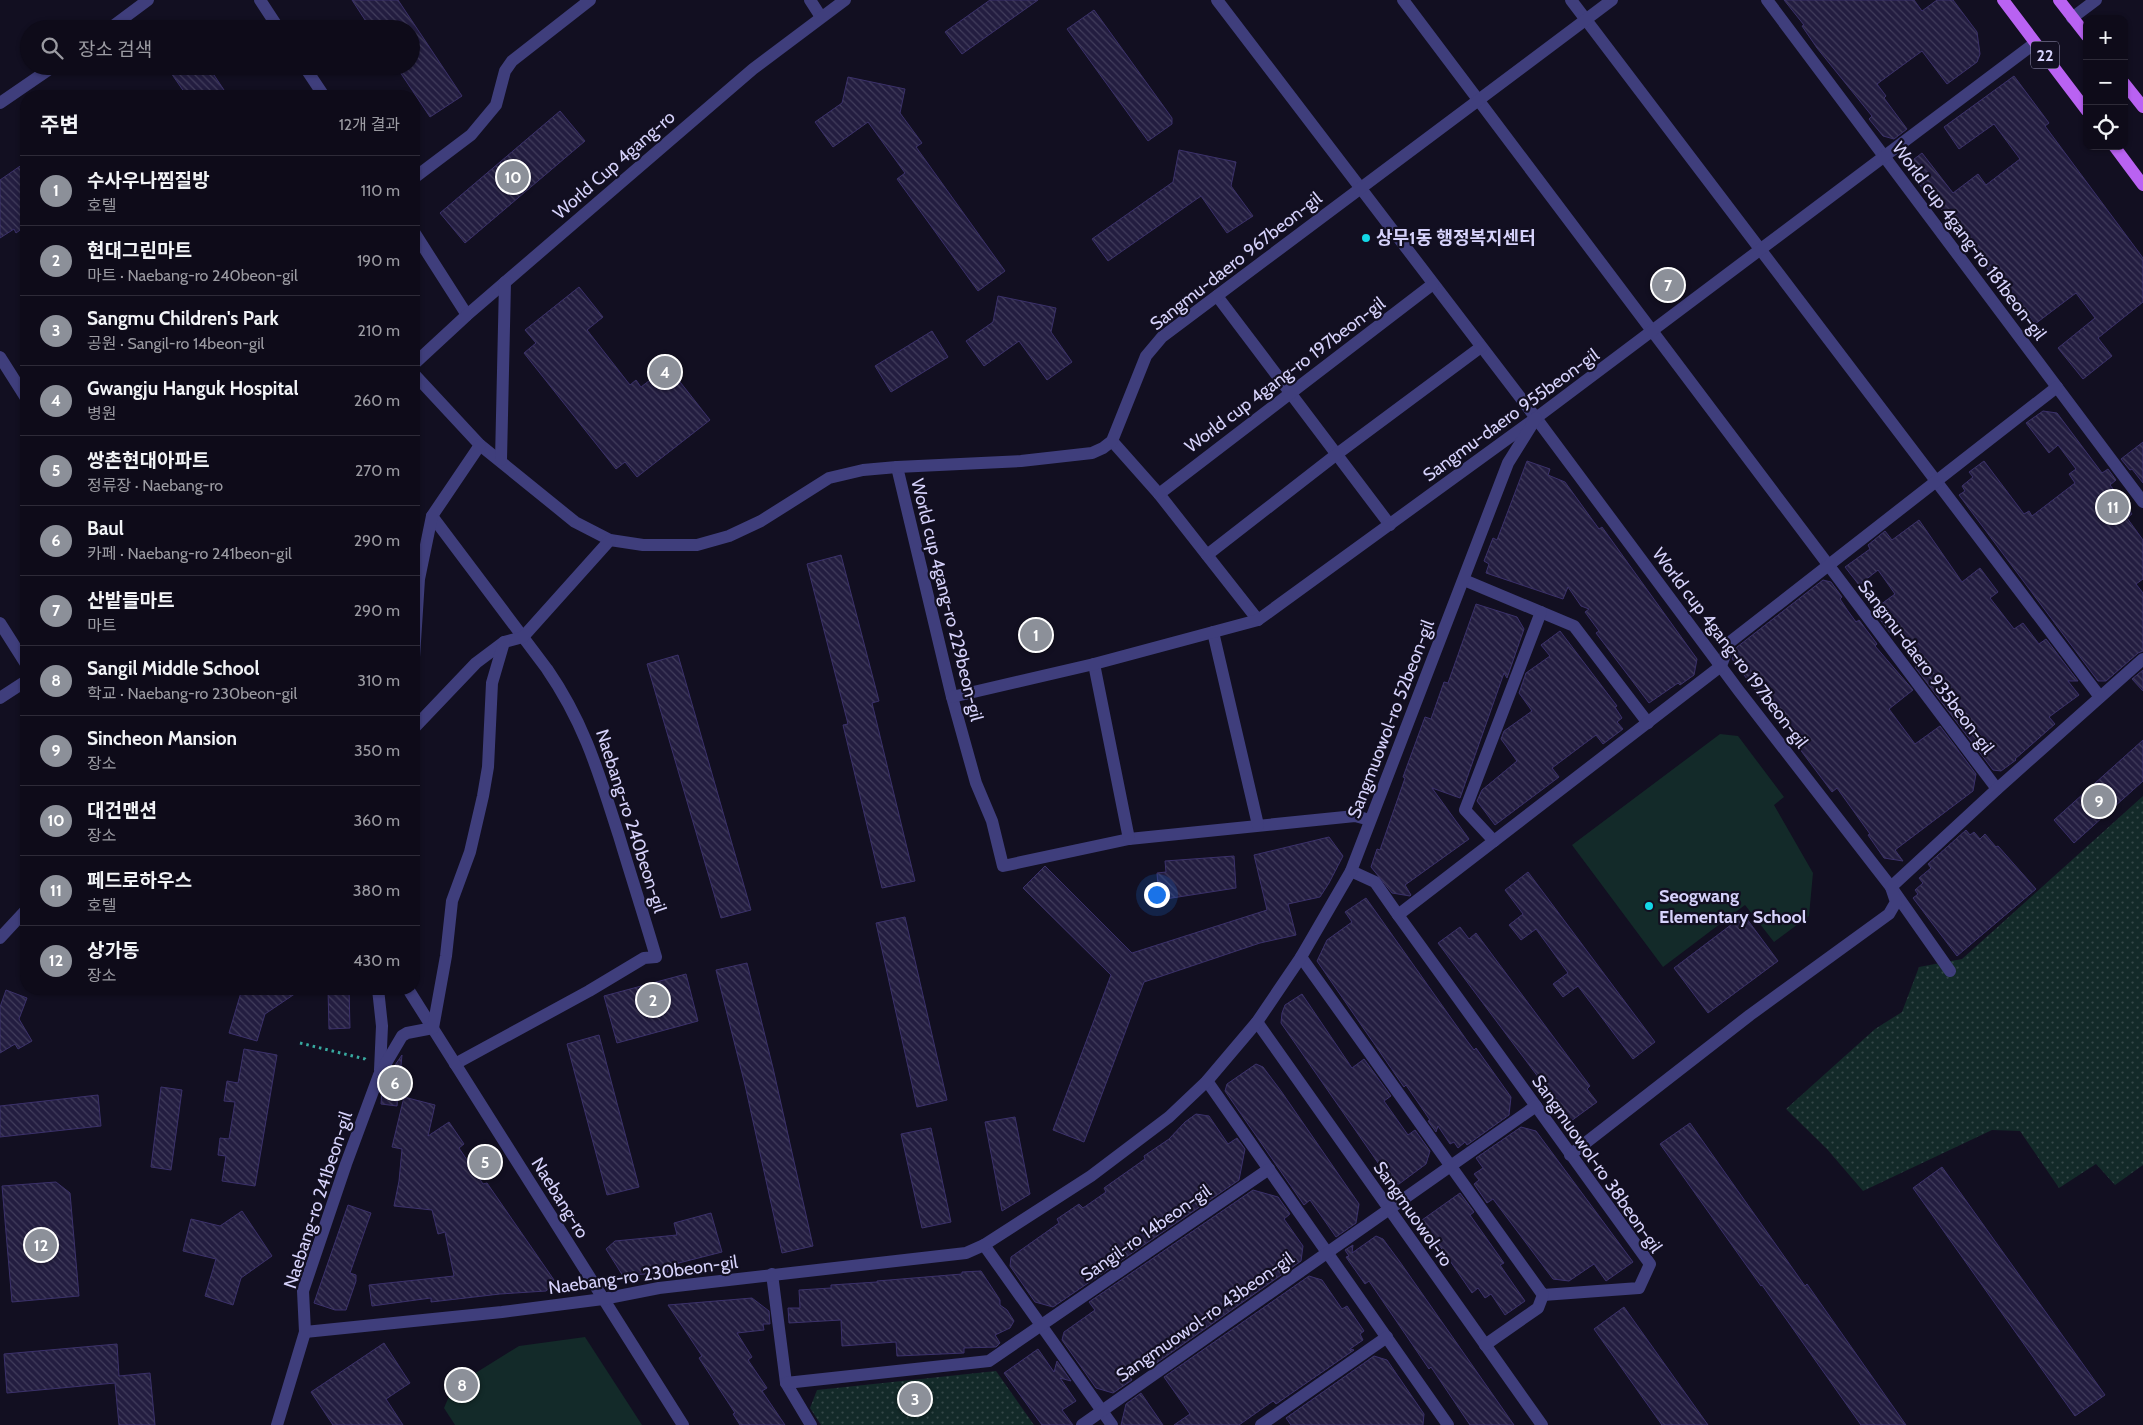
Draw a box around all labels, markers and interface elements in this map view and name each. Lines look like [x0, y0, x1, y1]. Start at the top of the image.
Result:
map controls [2083, 15, 2128, 150]
button: + [2083, 15, 2128, 60]
search box [20, 20, 420, 75]
icon: search [38, 34, 66, 62]
text: 장소 검색 [78, 38, 152, 61]
road number: 22 [2031, 42, 2059, 68]
button: − [2083, 60, 2128, 105]
button: locate [2083, 105, 2128, 150]
street label: World Cup 4gang-ro [548, 106, 680, 224]
text: 주변 [40, 112, 79, 137]
text: 12개 결과 [339, 115, 400, 134]
street label: World cup 4gang-ro 181beon-gil [1887, 137, 2051, 345]
pin: 10 [497, 158, 529, 196]
text: 수사우나찜질방 [87, 169, 209, 192]
text: 1 [53, 181, 59, 200]
text: 110 m [361, 181, 400, 200]
street label: Sangmu-daero 967beon-gil [1146, 187, 1327, 335]
text: 호텔 [87, 196, 116, 215]
place label: 상무1동 행정복지센터 [1376, 227, 1536, 249]
marker: 상무1동 행정복지센터 [1360, 232, 1372, 244]
text: 현대그린마트 [87, 239, 192, 262]
text: 2 [52, 251, 60, 270]
text: 190 m [357, 251, 400, 270]
text: 마트 · Naebang-ro 240beon-gil [87, 266, 298, 285]
pin: 7 [1652, 266, 1684, 304]
street label: World cup 4gang-ro 197beon-gil [1180, 292, 1390, 458]
text: Sangmu Children's Park [87, 307, 279, 330]
text: 3 [52, 321, 60, 340]
text: 210 m [358, 321, 400, 340]
text: 공원 · Sangil-ro 14beon-gil [87, 334, 264, 353]
street label: Sangmu-daero 955beon-gil [1419, 343, 1604, 486]
pin: 4 [649, 353, 681, 391]
text: Gwangju Hanguk Hospital [87, 377, 298, 400]
text: 4 [51, 391, 61, 410]
text: 260 m [354, 391, 400, 410]
text: 병원 [87, 404, 116, 423]
text: 쌍촌현대아파트 [87, 449, 209, 472]
text: 5 [52, 461, 60, 480]
text: 270 m [355, 461, 400, 480]
text: 정류장 · Naebang-ro [87, 476, 223, 495]
street label: World cup 4gang-ro 229beon-gil [906, 476, 988, 724]
pin: 11 [2097, 488, 2129, 526]
text: Baul [87, 517, 124, 540]
text: 6 [52, 531, 61, 550]
text: 290 m [354, 531, 400, 550]
street label: World cup 4gang-ro 197beon-gil [1647, 543, 1813, 753]
text: 카페 · Naebang-ro 241beon-gil [87, 544, 292, 563]
street label: Sangmu-daero 935beon-gil [1853, 576, 1999, 759]
text: 산밭들마트 [87, 589, 174, 612]
text: 7 [52, 601, 60, 620]
text: 290 m [354, 601, 400, 620]
text: 마트 [87, 616, 116, 635]
pin: 1 [1020, 616, 1052, 654]
street label: Sangmuowol-ro 52beon-gil [1343, 616, 1439, 821]
text: Sangil Middle School [87, 657, 259, 680]
text: 8 [51, 671, 61, 690]
text: 310 m [357, 671, 400, 690]
text: 학교 · Naebang-ro 230beon-gil [87, 684, 297, 703]
street label: Naebang-ro 240beon-gil [591, 726, 671, 916]
text: Sincheon Mansion [87, 727, 237, 750]
text: 9 [52, 741, 61, 760]
text: 350 m [354, 741, 400, 760]
text: 장소 [87, 754, 116, 773]
pin: 9 [2083, 782, 2115, 820]
text: 대건맨션 [87, 799, 157, 822]
text: 10 [47, 811, 65, 830]
text: 360 m [353, 811, 400, 830]
text: 장소 [87, 826, 116, 845]
text: 페드로하우스 [87, 869, 192, 892]
text: 11 [50, 881, 62, 900]
text: 380 m [353, 881, 400, 900]
your location [1144, 882, 1170, 908]
place label: Seogwang Elementary School [1659, 885, 1807, 928]
text: 호텔 [87, 896, 116, 915]
marker: Seogwang Elementary School [1643, 900, 1655, 912]
text: 상가동 [87, 939, 139, 962]
text: 12 [49, 951, 63, 970]
text: 430 m [353, 951, 400, 970]
text: 장소 [87, 966, 116, 985]
pin: 2 [637, 981, 669, 1019]
pin: 6 [379, 1064, 411, 1102]
street label: Sangmuowol-ro 38beon-gil [1527, 1071, 1667, 1258]
street label: Naebang-ro 241beon-gil [279, 1108, 357, 1291]
pin: 5 [469, 1143, 501, 1181]
street label: Naebang-ro [527, 1154, 593, 1242]
street label: Sangmuowol-ro [1369, 1157, 1457, 1271]
street label: Sangil-ro 14beon-gil [1077, 1179, 1216, 1286]
pin: 12 [25, 1226, 57, 1264]
street label: Sangmuowol-ro 43beon-gil [1112, 1247, 1299, 1387]
street label: Naebang-ro 230beon-gil [547, 1251, 740, 1299]
pin: 8 [446, 1366, 478, 1404]
pin: 3 [899, 1380, 931, 1418]

